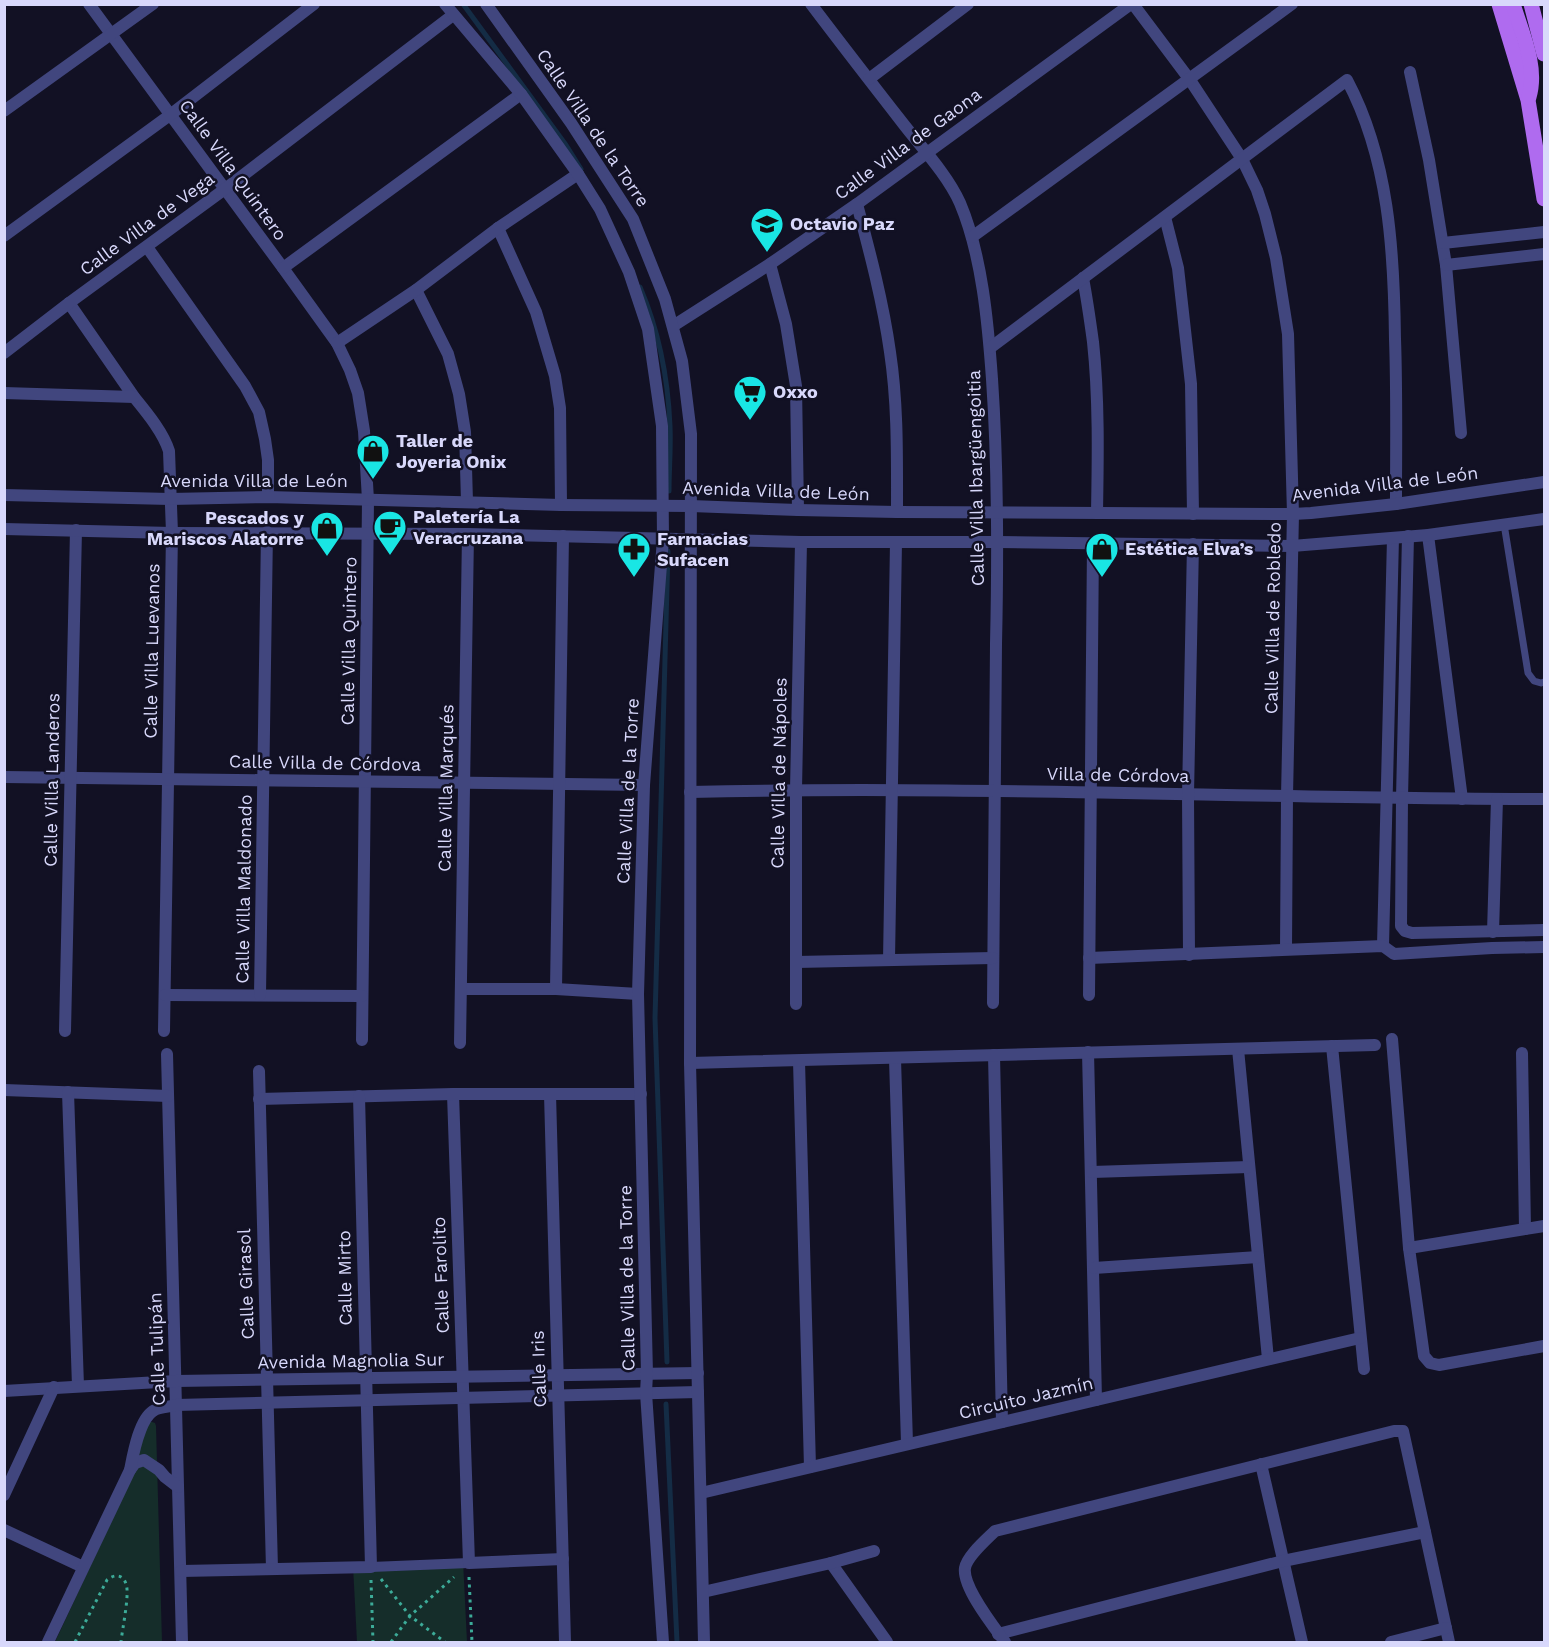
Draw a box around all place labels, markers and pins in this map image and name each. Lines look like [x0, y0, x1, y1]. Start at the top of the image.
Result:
school or university icon: Octavio Paz [749, 206, 785, 253]
place label: Octavio Paz [790, 213, 895, 234]
supermarket icon: Oxxo [732, 374, 768, 421]
place label: Oxxo [773, 381, 818, 402]
place label: Taller de Joyeria Onix [396, 430, 507, 472]
shop icon: Taller de Joyeria Onix [355, 433, 391, 480]
place label: Paletería La Veracruzana [413, 506, 524, 548]
place label: Pescados y Mariscos Alatorre [147, 507, 305, 549]
cafe icon: Paletería La Veracruzana [372, 509, 408, 556]
shop icon: Pescados y Mariscos Alatorre [309, 510, 345, 557]
place label: Farmacias Sufacen [657, 528, 749, 570]
pharmacy icon: Farmacias Sufacen [616, 531, 652, 578]
shop icon: Estética Elva’s [1084, 531, 1120, 578]
place label: Estética Elva’s [1125, 538, 1254, 559]

